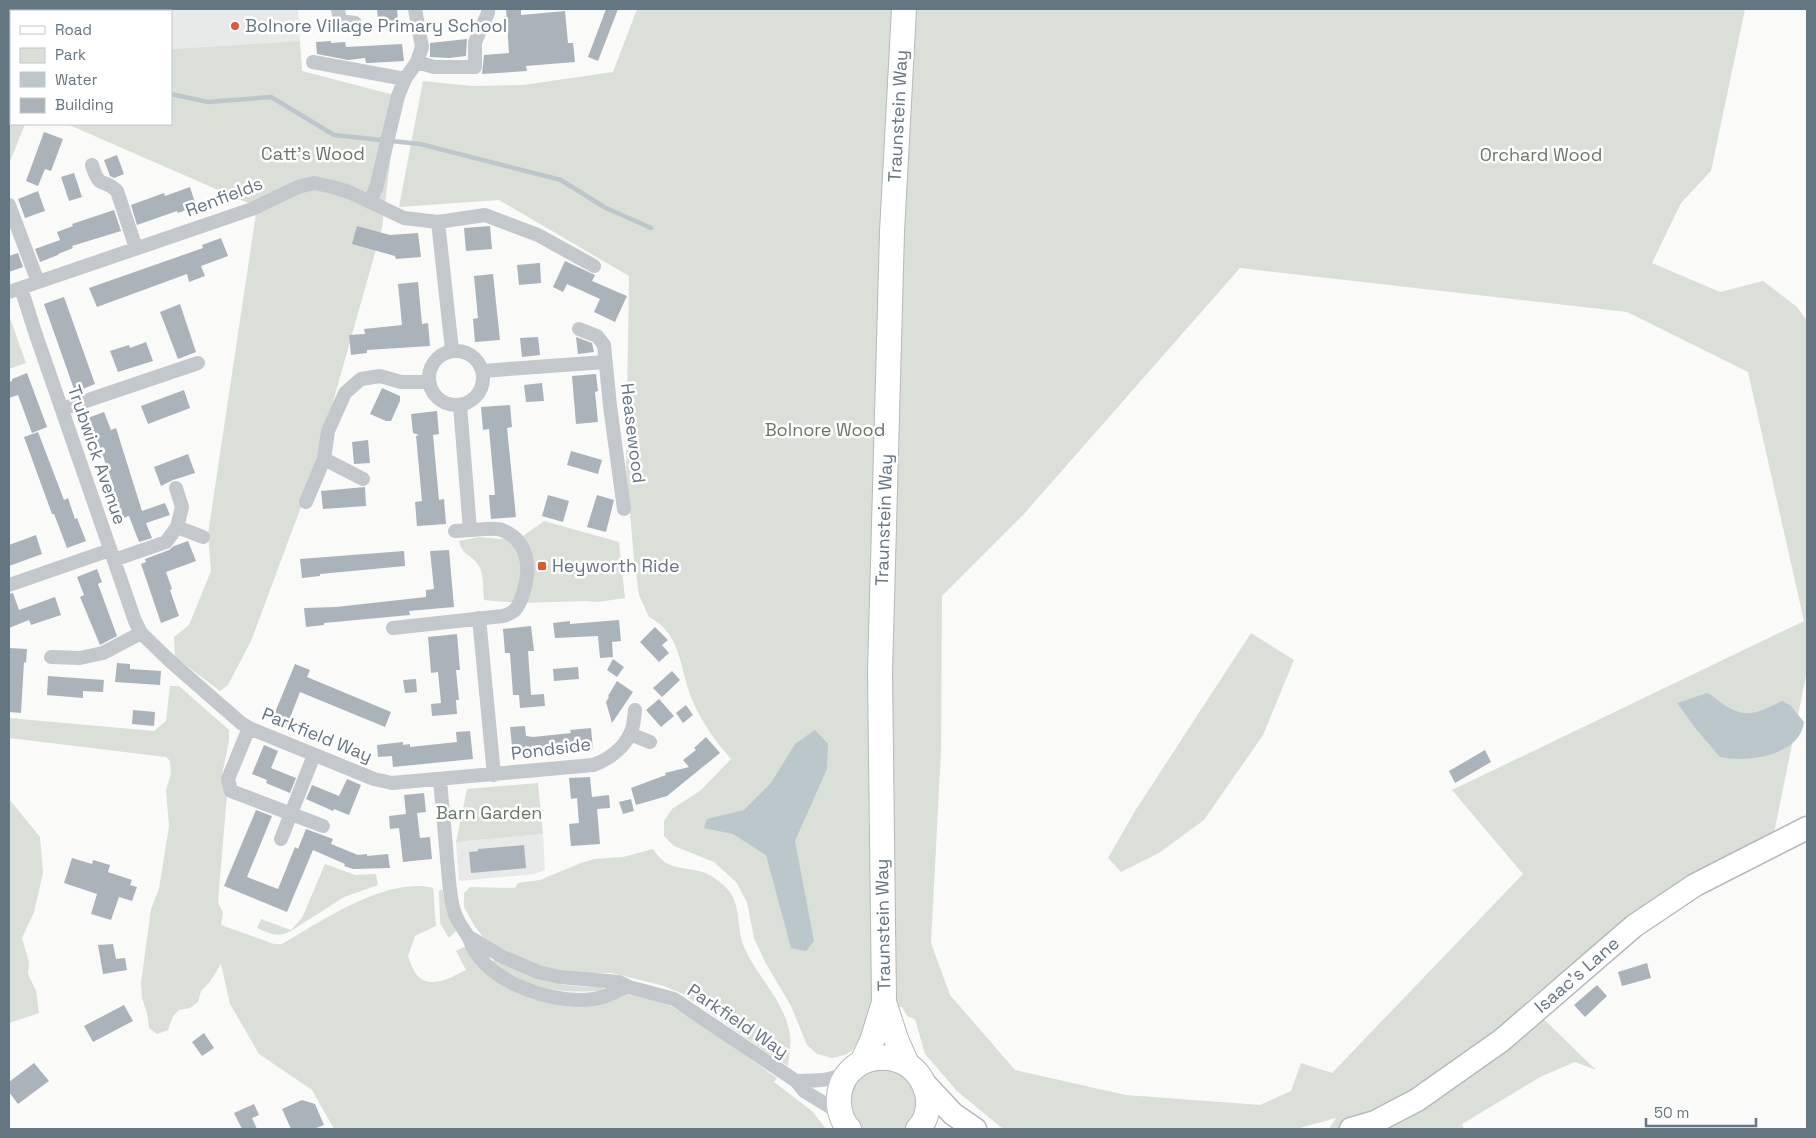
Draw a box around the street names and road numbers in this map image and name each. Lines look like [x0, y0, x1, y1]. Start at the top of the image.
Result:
street label: Traunstein Way [883, 49, 912, 183]
street label: Renfields [182, 171, 266, 222]
street label: Trubwick Avenue [63, 382, 132, 527]
street label: Heasewood [616, 382, 651, 484]
street label: Traunstein Way [870, 453, 897, 587]
street label: Parkfield Way [259, 702, 376, 767]
street label: Pondside [510, 732, 592, 765]
street label: Traunstein Way [870, 859, 895, 991]
street label: Isaac's Lane [1530, 932, 1624, 1018]
street label: Parkfield Way [683, 978, 793, 1063]

